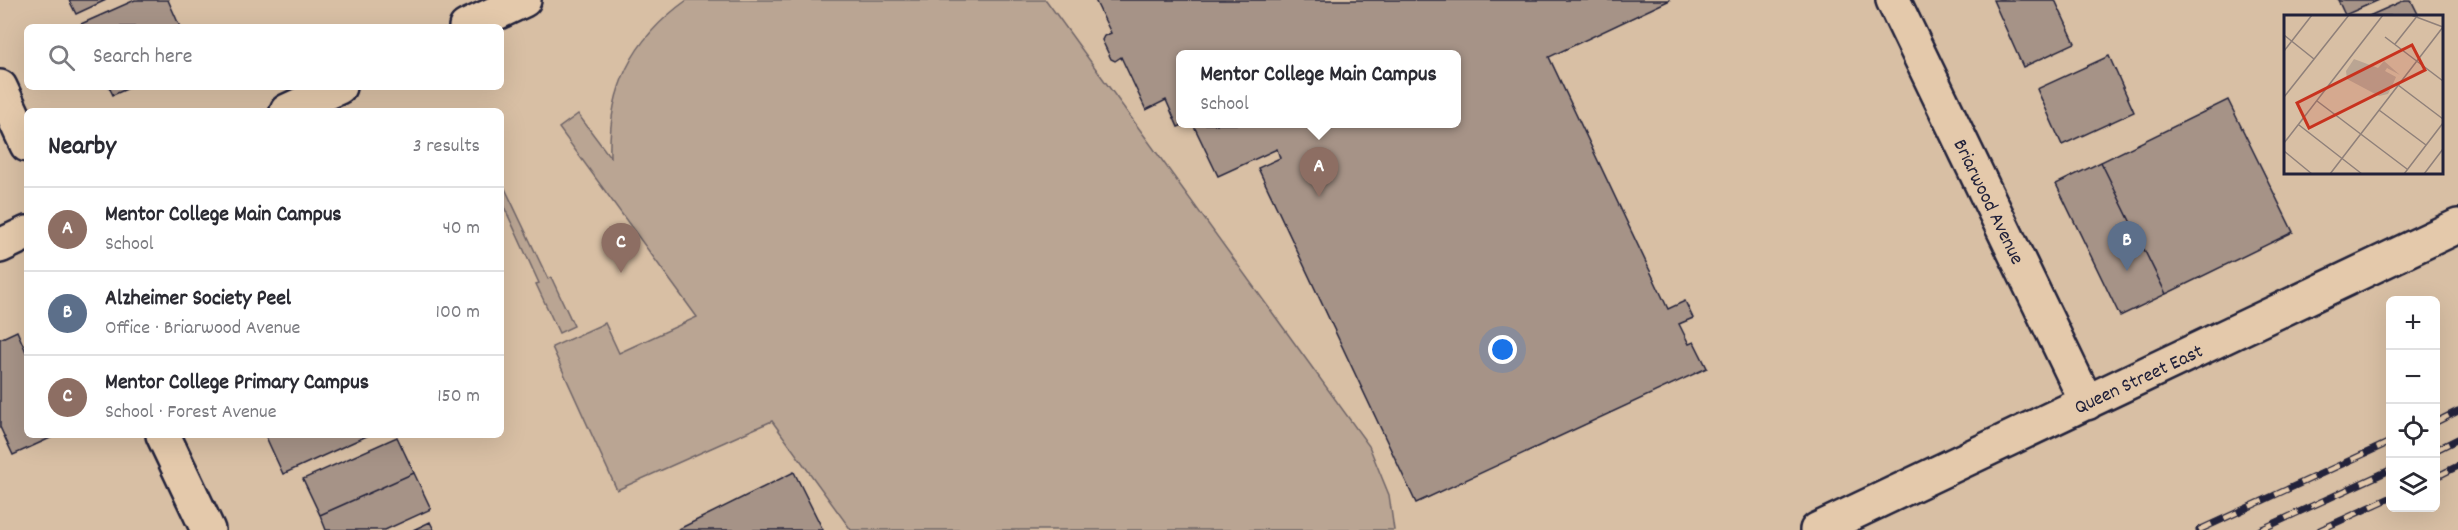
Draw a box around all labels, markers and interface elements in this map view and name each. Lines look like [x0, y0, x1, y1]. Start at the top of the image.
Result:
inset map [2284, 15, 2443, 174]
search box [24, 24, 504, 90]
icon: search [45, 41, 78, 74]
text: Search here [93, 42, 192, 73]
popup [1176, 50, 1461, 128]
text: Mentor College Main Campus [1200, 60, 1437, 91]
text: School [1200, 91, 1249, 119]
text: Nearby [48, 129, 116, 166]
text: 3 results [413, 133, 480, 161]
street label: Briarwood Avenue [1945, 135, 2030, 270]
pin: A [1300, 148, 1338, 197]
text: Mentor College Main Campus [105, 200, 342, 231]
text: A [62, 215, 73, 243]
text: 40 m [442, 215, 480, 243]
pin: B [2108, 222, 2146, 271]
pin: C [602, 224, 640, 273]
text: School [105, 231, 154, 259]
text: Alzheimer Society Peel [105, 284, 291, 315]
map controls [2386, 296, 2440, 512]
button: + [2386, 296, 2440, 350]
text: B [63, 299, 72, 327]
text: 100 m [436, 299, 480, 327]
text: Office · Briarwood Avenue [105, 315, 300, 343]
your location [1488, 335, 1517, 364]
street label: Queen Street East [2070, 339, 2208, 423]
button: − [2386, 350, 2440, 404]
text: Mentor College Primary Campus [105, 368, 369, 399]
text: C [63, 383, 72, 411]
text: 150 m [437, 383, 480, 411]
text: School · Forest Avenue [105, 399, 276, 427]
button: locate [2386, 404, 2440, 458]
button: layers [2386, 458, 2440, 512]

